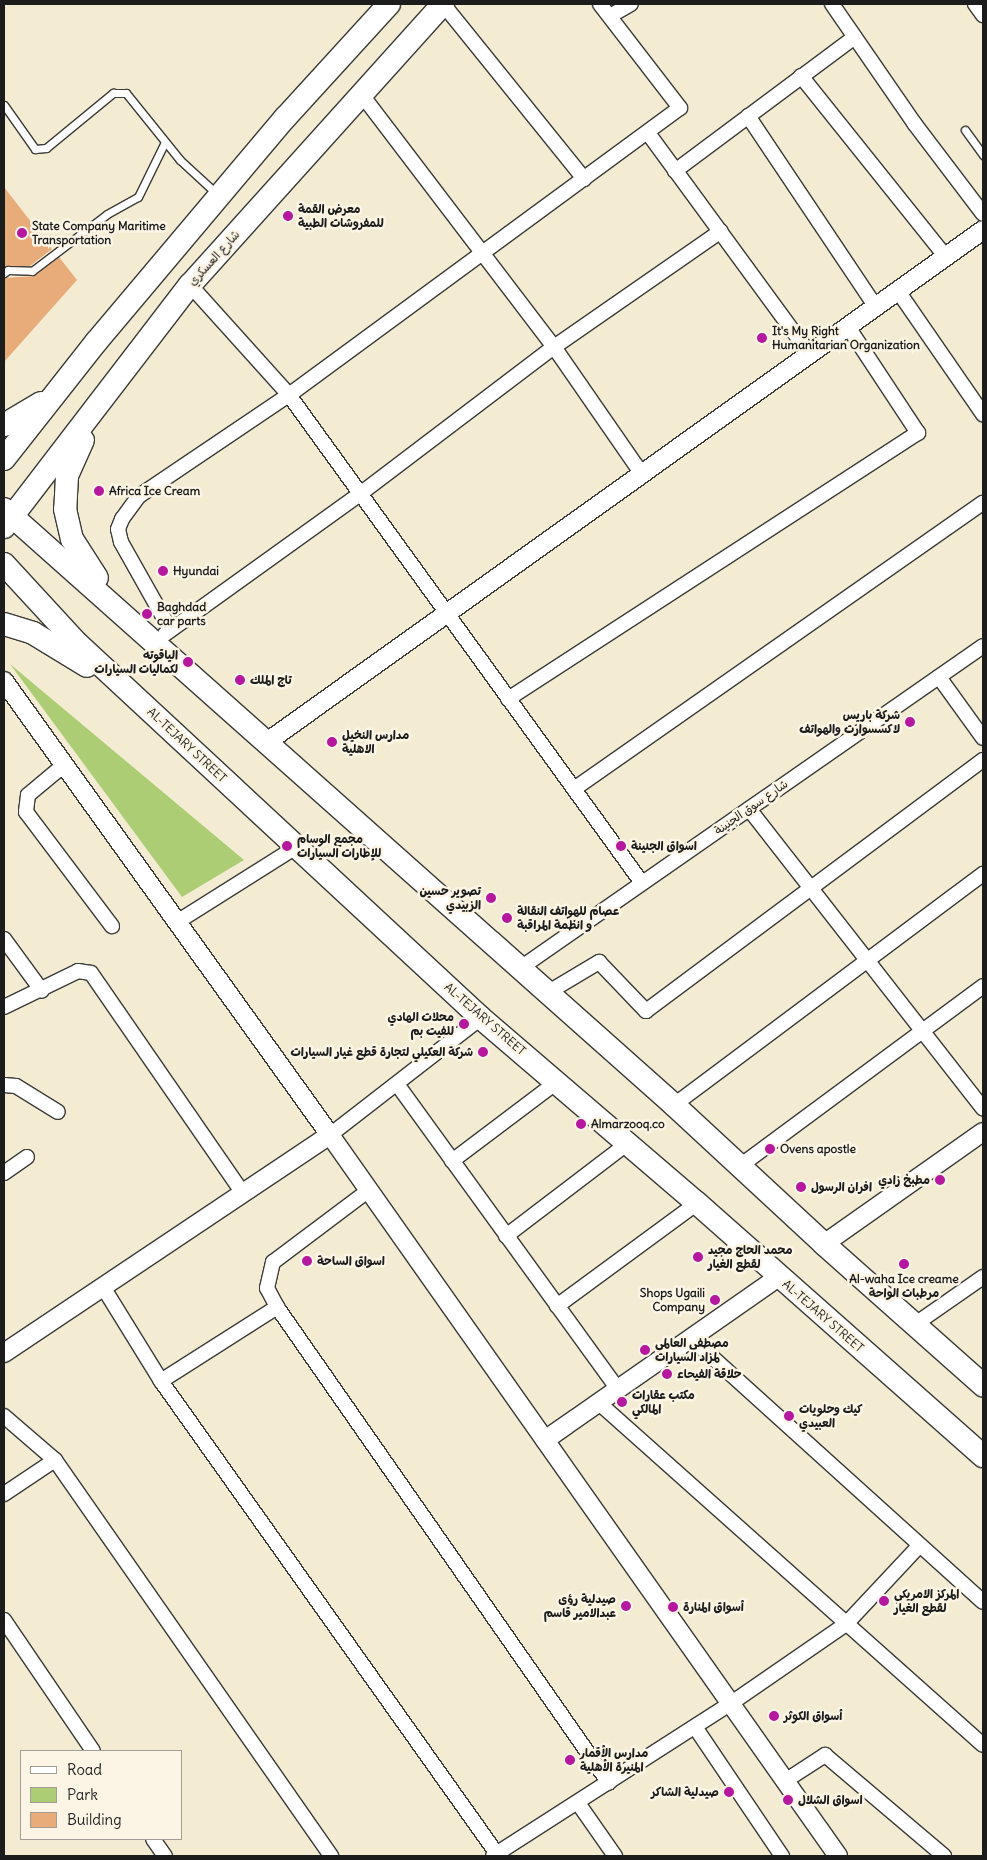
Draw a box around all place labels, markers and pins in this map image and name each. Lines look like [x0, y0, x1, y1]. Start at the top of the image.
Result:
place label: معرض القمة للمفروشات الطبية [298, 202, 384, 230]
marker: معرض القمة للمفروشات الطبية [282, 210, 294, 222]
place label: State Company Maritime Transportation [32, 219, 166, 247]
marker: State Company Maritime Transportation [16, 227, 28, 239]
place label: It's My Right Humanitarian Organization [772, 324, 920, 352]
marker: It's My Right Humanitarian Organization [756, 332, 768, 344]
place label: Africa Ice Cream [109, 484, 200, 498]
marker: Africa Ice Cream [93, 485, 105, 497]
place label: Hyundai [173, 564, 219, 578]
marker: Hyundai [157, 565, 169, 577]
place label: Baghdad car parts [157, 600, 206, 628]
marker: Baghdad car parts [141, 608, 153, 620]
place label: الياقوته لكماليات السيارات [94, 648, 178, 676]
marker: الياقوته لكماليات السيارات [182, 656, 194, 668]
place label: تاج الملك [250, 673, 292, 687]
marker: تاج الملك [234, 674, 246, 686]
place label: شركة باريس لاكسسوارت والهواتف [799, 708, 900, 736]
marker: شركة باريس لاكسسوارت والهواتف [904, 716, 916, 728]
place label: مدارس النخيل الاهلية [342, 728, 409, 756]
marker: مدارس النخيل الاهلية [326, 736, 338, 748]
place label: مجمع الوسام للإطارات السيارات [297, 832, 381, 860]
place label: اسواق الجنينة [631, 839, 697, 853]
marker: مجمع الوسام للإطارات السيارات [281, 840, 293, 852]
marker: اسواق الجنينة [615, 840, 627, 852]
place label: تصوير حسين الزبيدي [420, 884, 481, 912]
marker: تصوير حسين الزبيدي [485, 892, 497, 904]
place label: عصام للهواتف النقالة و انظمة المراقبة [517, 904, 620, 932]
marker: عصام للهواتف النقالة و انظمة المراقبة [501, 912, 513, 924]
place label: محلات الهادي للفيت بم [387, 1010, 454, 1038]
marker: محلات الهادي للفيت بم [458, 1018, 470, 1030]
place label: شركة العكيلي لتجارة قطع غيار السيارات [290, 1045, 473, 1059]
marker: شركة العكيلي لتجارة قطع غيار السيارات [477, 1046, 489, 1058]
place label: Almarzooq.co [591, 1117, 665, 1131]
marker: Almarzooq.co [575, 1118, 587, 1130]
place label: Ovens apostle [780, 1142, 856, 1156]
marker: Ovens apostle [764, 1143, 776, 1155]
place label: مطبخ زادي [878, 1173, 930, 1187]
marker: مطبخ زادي [934, 1174, 946, 1186]
place label: افران الرسول [811, 1180, 872, 1194]
marker: افران الرسول [795, 1181, 807, 1193]
place label: محمد الحاج مجيد لقطع الغيار [708, 1243, 793, 1271]
marker: محمد الحاج مجيد لقطع الغيار [692, 1251, 704, 1263]
place label: اسواق الساحة [317, 1254, 385, 1268]
marker: اسواق الساحة [301, 1255, 313, 1267]
marker: Al-waha Ice creame مرطبات الواحة [898, 1258, 910, 1270]
place label: Al-waha Ice creame مرطبات الواحة [849, 1272, 959, 1300]
place label: Shops Ugaili Company [640, 1286, 705, 1314]
marker: Shops Ugaili Company [709, 1294, 721, 1306]
place label: مصطفى العالمي لمزاد السيارات [655, 1336, 729, 1364]
marker: مصطفى العالمي لمزاد السيارات [639, 1344, 651, 1356]
place label: حلاقة الفيحاء [677, 1367, 742, 1381]
marker: حلاقة الفيحاء [661, 1368, 673, 1380]
place label: مكتب عقارات المالكي [632, 1388, 695, 1416]
marker: مكتب عقارات المالكي [616, 1396, 628, 1408]
place label: كيك وحلويات العبيدي [799, 1402, 863, 1430]
marker: كيك وحلويات العبيدي [783, 1410, 795, 1422]
place label: المركز الامريكي لقطع الغيار [894, 1587, 959, 1615]
place label: صيدلية رؤى عبدالامير قاسم [544, 1592, 616, 1620]
marker: المركز الامريكي لقطع الغيار [878, 1595, 890, 1607]
marker: صيدلية رؤى عبدالامير قاسم [620, 1600, 632, 1612]
place label: أسواق المنارة [683, 1600, 744, 1614]
marker: أسواق المنارة [667, 1601, 679, 1613]
place label: أسواق الكوثر [784, 1709, 842, 1723]
marker: أسواق الكوثر [768, 1710, 780, 1722]
place label: مدارس الأقمار المنيرة الأهلية [580, 1746, 648, 1774]
marker: مدارس الأقمار المنيرة الأهلية [564, 1754, 576, 1766]
place label: صيدلية الشاكر [651, 1785, 719, 1799]
marker: صيدلية الشاكر [723, 1786, 735, 1798]
place label: اسواق الشلال [798, 1793, 863, 1807]
marker: اسواق الشلال [782, 1794, 794, 1806]

